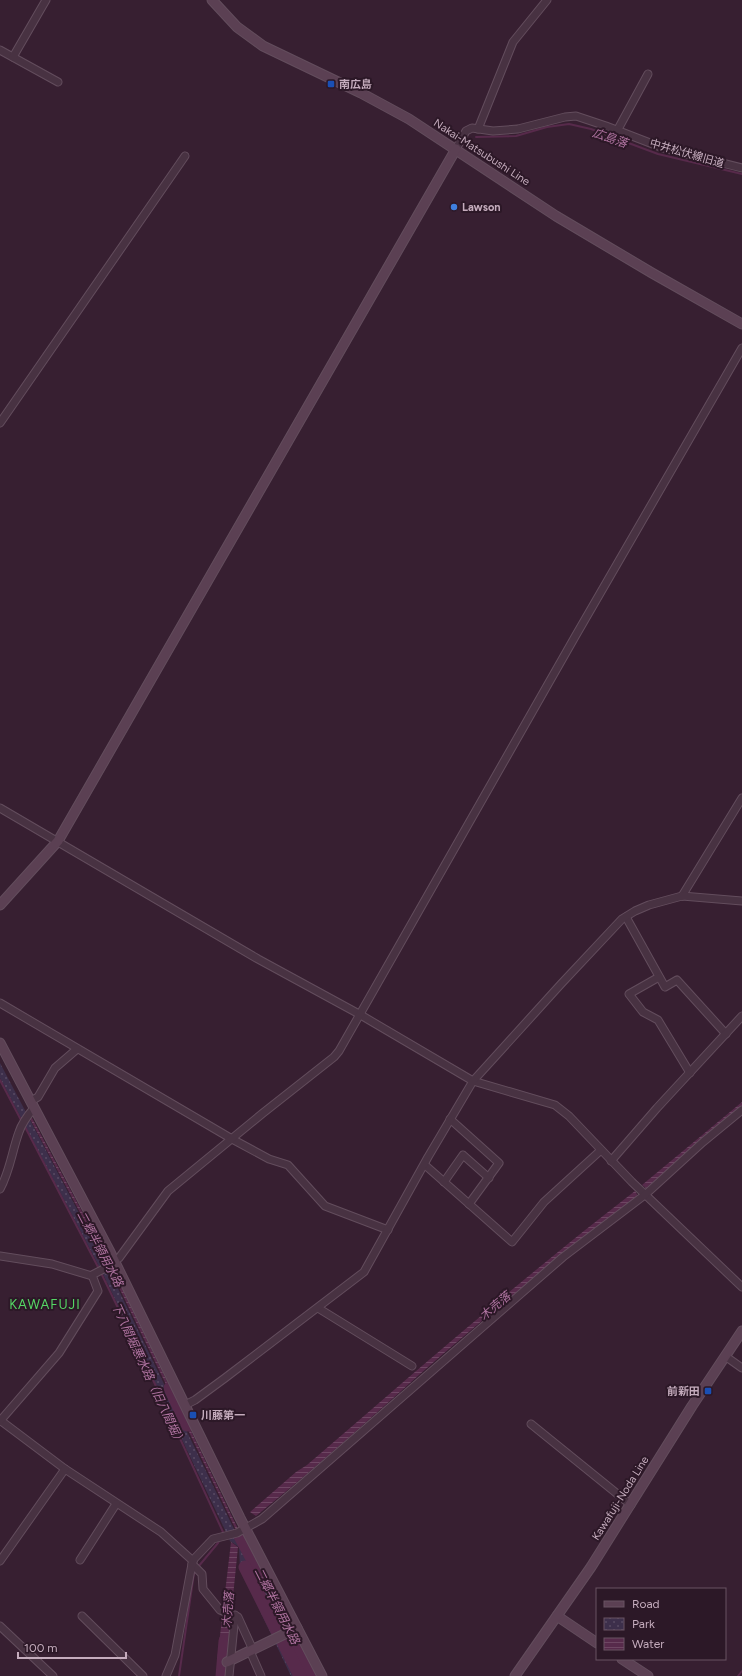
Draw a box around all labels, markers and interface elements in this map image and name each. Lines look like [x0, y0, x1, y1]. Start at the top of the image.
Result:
place label: 南広島 [339, 78, 372, 91]
marker: 南広島 [326, 79, 336, 89]
street label: Nakai-Matsubushi Line [431, 116, 532, 188]
water label: 広島落 [591, 126, 631, 151]
street label: 中井松伏線旧道 [648, 137, 726, 170]
place label: Lawson [462, 201, 501, 214]
marker: Lawson [449, 202, 459, 212]
water label: 二郷半領用水路 [74, 1209, 126, 1290]
water label: 木売落 [477, 1288, 515, 1323]
district label: KAWAFUJI [9, 1297, 81, 1312]
water label: 下八間堀悪水路（旧八間堀） [109, 1300, 187, 1448]
place label: 前新田 [667, 1385, 700, 1398]
marker: 前新田 [703, 1386, 713, 1396]
place label: 川藤第一 [201, 1409, 245, 1422]
marker: 川藤第一 [188, 1410, 198, 1420]
street label: Kawafuji-Noda Line [589, 1454, 652, 1543]
water label: 二郷半領用水路 [252, 1565, 303, 1647]
legend [596, 1588, 726, 1660]
water label: 木売落 [219, 1589, 237, 1629]
text: Road [632, 1597, 660, 1611]
text: Park [632, 1617, 655, 1631]
scale bar [18, 1634, 126, 1660]
text: Water [632, 1637, 664, 1651]
text: 100 m [24, 1641, 58, 1655]

